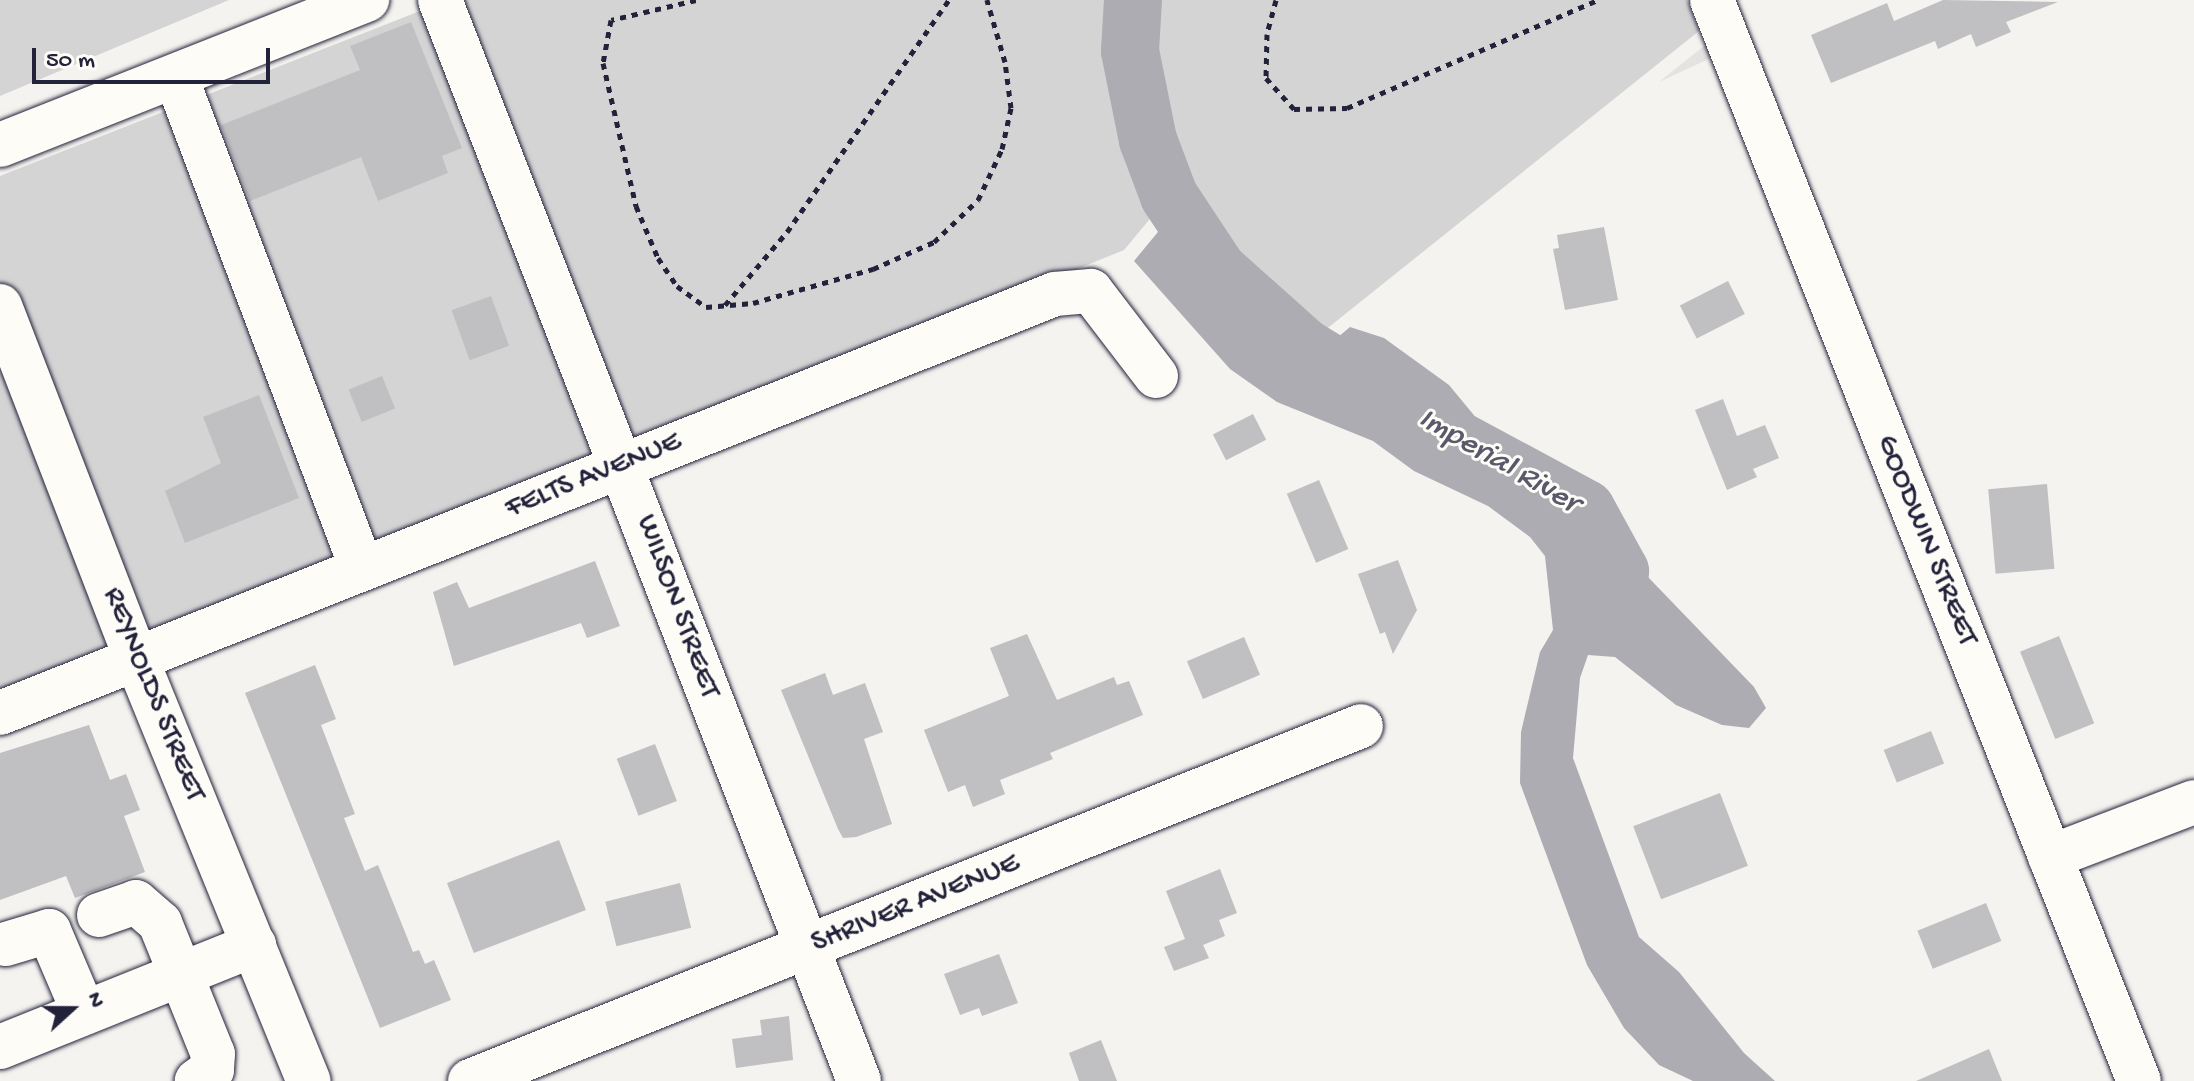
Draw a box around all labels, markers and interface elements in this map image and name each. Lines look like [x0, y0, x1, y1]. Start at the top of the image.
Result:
scale bar [36, 32, 274, 82]
text: 50 m [46, 47, 95, 76]
water label: Imperial River [1411, 401, 1585, 523]
street label: FELTS AVENUE [501, 425, 687, 529]
street label: GOODWIN STREET [1866, 430, 1984, 652]
street label: WILSON STREET [626, 510, 726, 704]
street label: REYNOLDS STREET [93, 583, 211, 807]
street label: SHRIVER AVENUE [807, 847, 1025, 963]
north arrow [32, 969, 112, 1049]
text: N [80, 989, 109, 1012]

